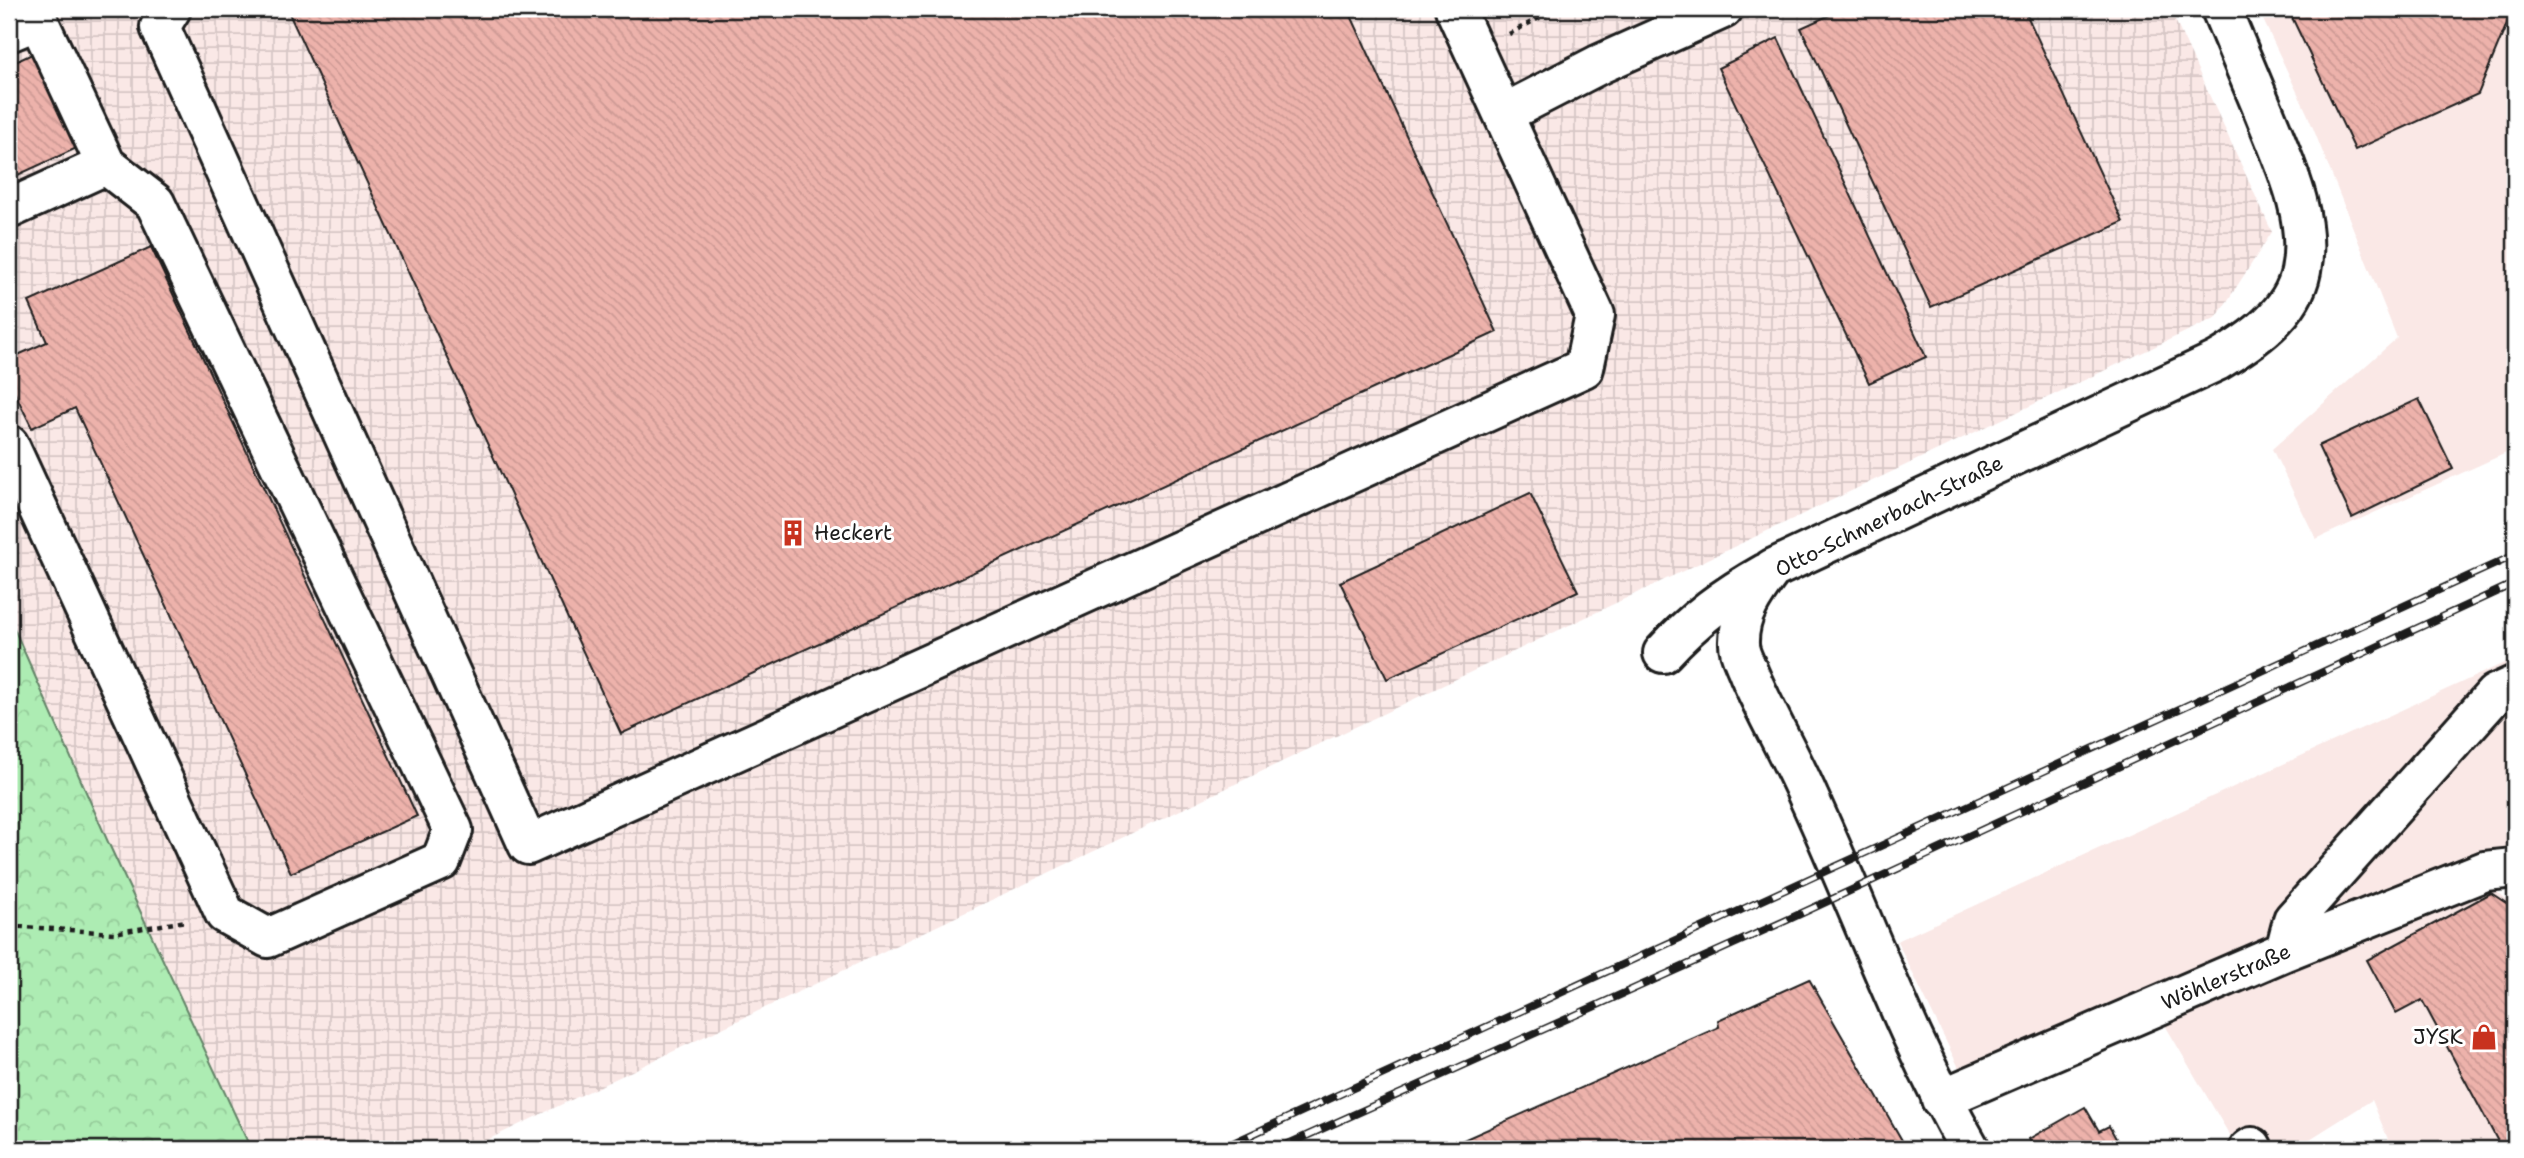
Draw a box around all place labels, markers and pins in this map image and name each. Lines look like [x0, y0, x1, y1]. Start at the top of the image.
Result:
building icon: Heckert [778, 518, 808, 548]
place label: Heckert [814, 519, 892, 547]
shop icon: JYSK [2469, 1022, 2499, 1052]
place label: JYSK [2413, 1023, 2463, 1051]

